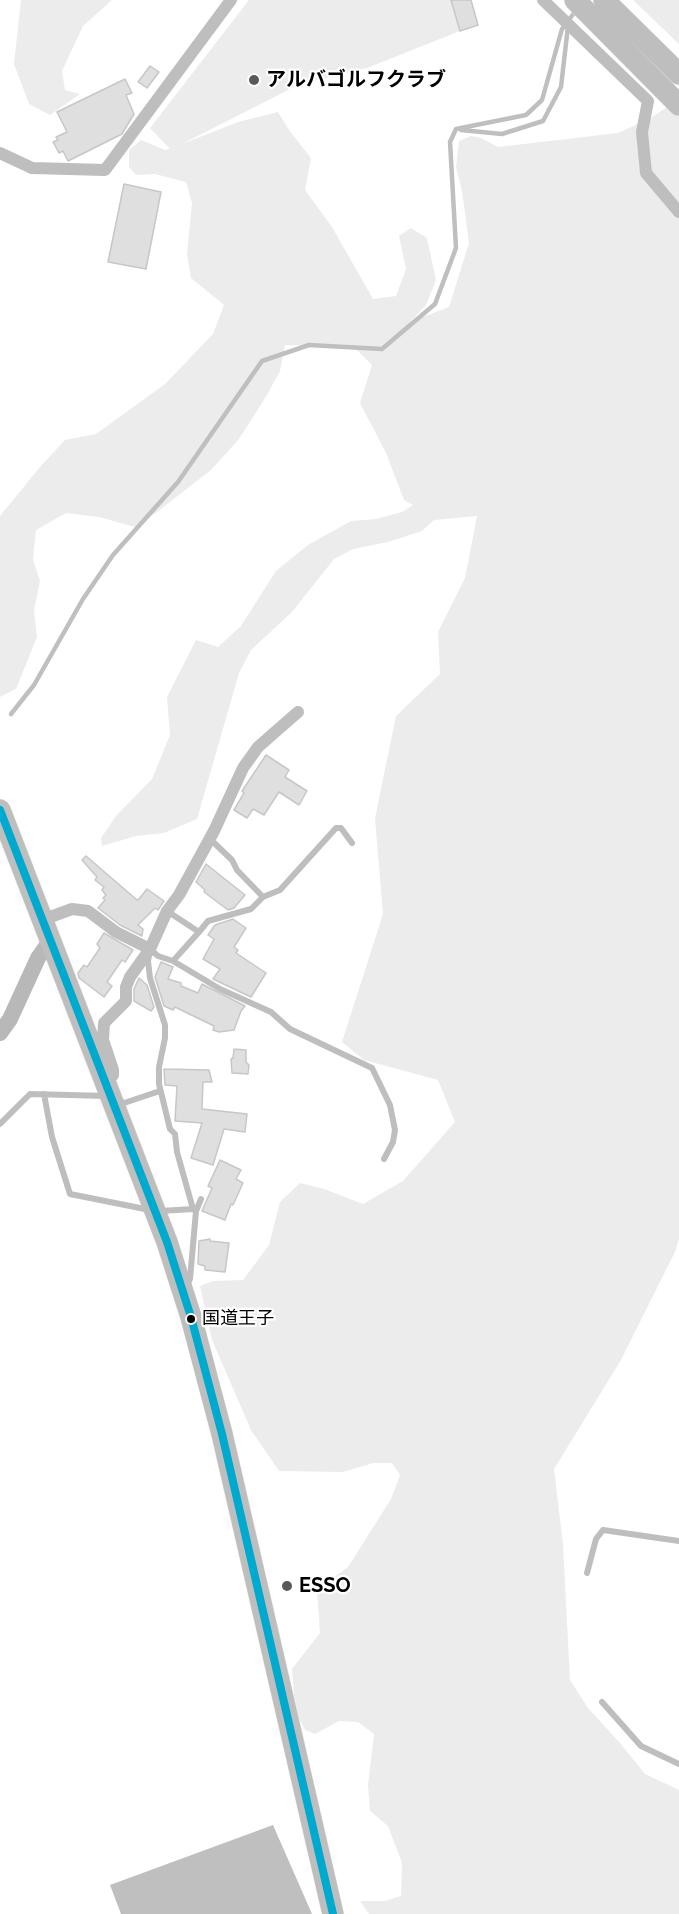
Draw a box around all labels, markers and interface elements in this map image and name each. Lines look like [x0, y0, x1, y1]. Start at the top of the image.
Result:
place label: アルバゴルフクラブ [266, 68, 446, 92]
marker: アルバゴルフクラブ [247, 73, 261, 87]
place label: 国道王子 [202, 1308, 274, 1330]
marker: 国道王子 [185, 1313, 197, 1325]
place label: ESSO [299, 1574, 351, 1598]
marker: ESSO [280, 1579, 294, 1593]

